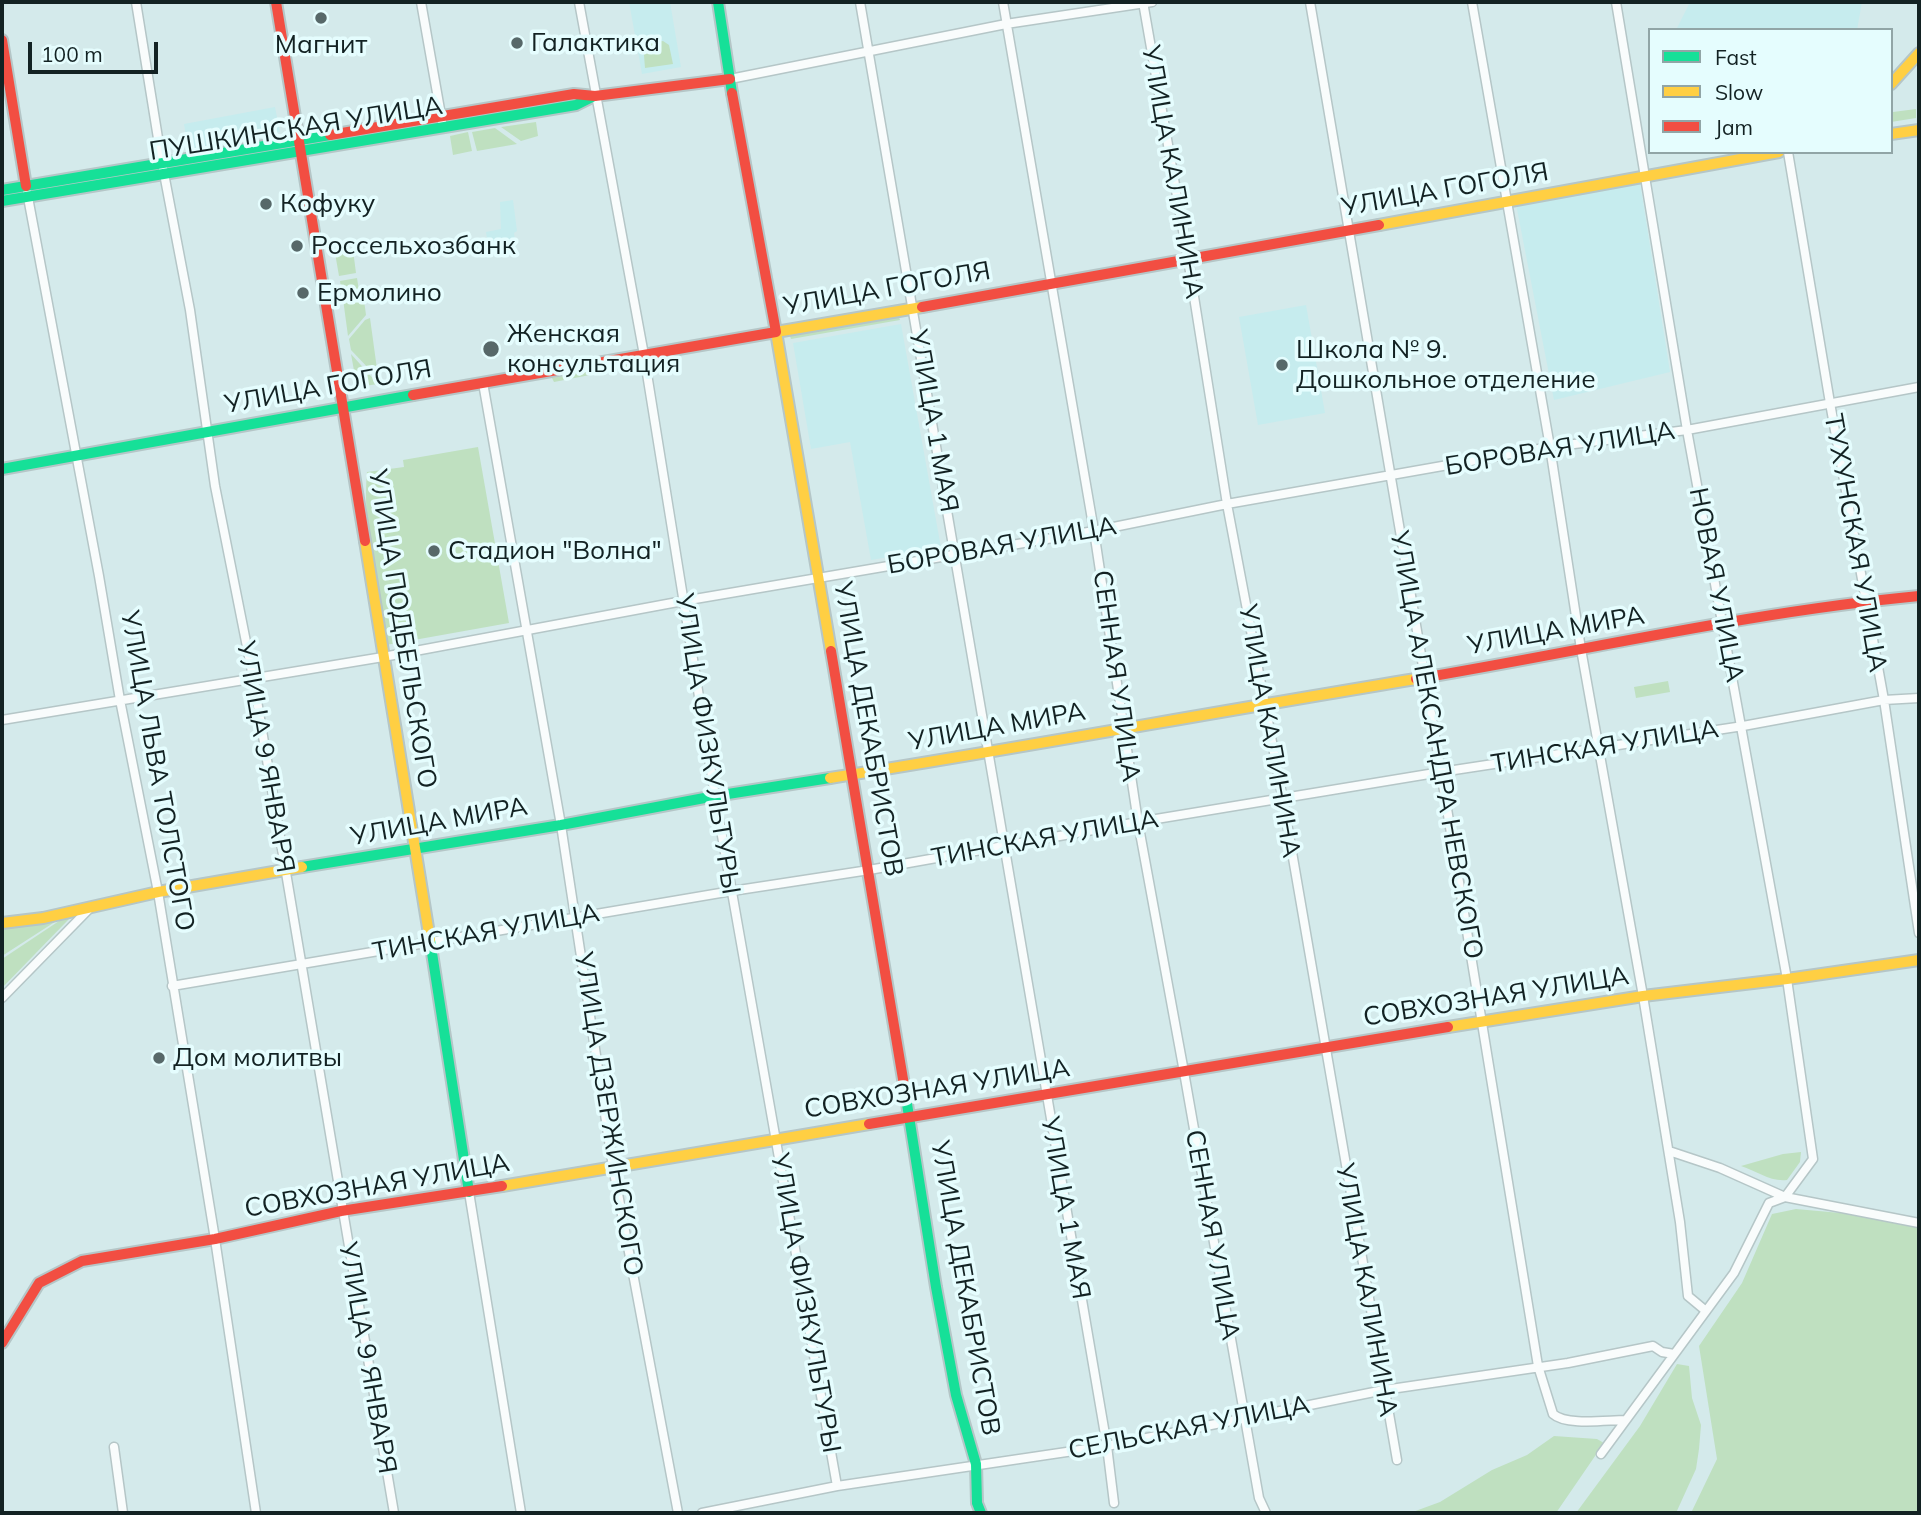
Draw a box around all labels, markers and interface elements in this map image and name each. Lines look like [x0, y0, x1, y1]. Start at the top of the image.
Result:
marker: Магнит [313, 10, 329, 26]
place label: Галактика [531, 27, 660, 59]
scale bar [32, 28, 161, 72]
legend [1648, 28, 1893, 154]
place label: Магнит [275, 29, 367, 61]
marker: Галактика [509, 35, 525, 51]
text: 100 m [41, 41, 103, 67]
street label: УЛИЦА КАЛИНИНА [1134, 43, 1210, 301]
text: Fast [1715, 44, 1757, 70]
text: Slow [1715, 79, 1763, 105]
street label: ПУШКИНСКАЯ УЛИЦА [147, 90, 445, 168]
text: Jam [1715, 114, 1753, 140]
street label: УЛИЦА ГОГОЛЯ [1339, 156, 1551, 224]
place label: Кофуку [280, 188, 375, 220]
marker: Кофуку [258, 196, 274, 212]
place label: Россельхозбанк [311, 230, 516, 262]
marker: Россельхозбанк [289, 238, 305, 254]
street label: УЛИЦА ГОГОЛЯ [781, 255, 993, 323]
place label: Ермолино [317, 277, 442, 309]
marker: Ермолино [295, 285, 311, 301]
place label: Женская консультация [507, 318, 680, 380]
street label: УЛИЦА 1 МАЯ [902, 327, 964, 515]
place label: Школа № 9. Дошкольное отделение [1296, 334, 1596, 396]
marker: Женская консультация [481, 339, 501, 359]
street label: УЛИЦА ГОГОЛЯ [222, 353, 434, 421]
marker: Школа № 9. Дошкольное отделение [1274, 357, 1290, 373]
street label: ТУХУНСКАЯ УЛИЦА [1817, 411, 1893, 675]
street label: БОРОВАЯ УЛИЦА [1443, 415, 1677, 483]
street label: УЛИЦА ПОДБЕЛЬСКОГО [361, 467, 443, 791]
street label: НОВАЯ УЛИЦА [1682, 485, 1750, 685]
street label: БОРОВАЯ УЛИЦА [885, 510, 1119, 582]
street label: УЛИЦА АЛЕКСАНДРА НЕВСКОГО [1383, 528, 1489, 962]
place label: Стадион "Волна" [448, 535, 662, 567]
marker: Стадион "Волна" [426, 543, 442, 559]
street label: СЕННАЯ УЛИЦА [1086, 568, 1146, 784]
street label: УЛИЦА ДЕКАБРИСТОВ [827, 579, 909, 879]
street label: УЛИЦА ФИЗКУЛЬТУРЫ [668, 591, 746, 897]
street label: УЛИЦА МИРА [1465, 600, 1647, 662]
street label: УЛИЦА КАЛИНИНА [1231, 602, 1307, 860]
street label: УЛИЦА ЛЬВА ТОЛСТОГО [113, 608, 201, 934]
street label: УЛИЦА 9 ЯНВАРЯ [229, 639, 301, 875]
street label: УЛИЦА МИРА [906, 696, 1088, 758]
street label: ТИНСКАЯ УЛИЦА [1489, 714, 1721, 780]
street label: УЛИЦА МИРА [348, 791, 530, 853]
street label: ТИНСКАЯ УЛИЦА [929, 804, 1161, 874]
street label: ТИНСКАЯ УЛИЦА [370, 898, 602, 968]
street label: УЛИЦА ДЗЕРЖИНСКОГО [567, 950, 649, 1278]
street label: СОВХОЗНАЯ УЛИЦА [1361, 961, 1631, 1033]
place label: Дом молитвы [173, 1042, 342, 1074]
marker: Дом молитвы [151, 1050, 167, 1066]
street label: СОВХОЗНАЯ УЛИЦА [802, 1053, 1072, 1125]
street label: УЛИЦА 1 МАЯ [1034, 1114, 1096, 1302]
street label: СЕННАЯ УЛИЦА [1178, 1127, 1246, 1343]
street label: УЛИЦА ДЕКАБРИСТОВ [924, 1138, 1006, 1438]
street label: СОВХОЗНАЯ УЛИЦА [242, 1147, 512, 1225]
street label: УЛИЦА ФИЗКУЛЬТУРЫ [763, 1151, 847, 1455]
street label: УЛИЦА КАЛИНИНА [1328, 1161, 1404, 1419]
street label: УЛИЦА 9 ЯНВАРЯ [331, 1240, 403, 1476]
street label: СЕЛЬСКАЯ УЛИЦА [1066, 1389, 1312, 1467]

